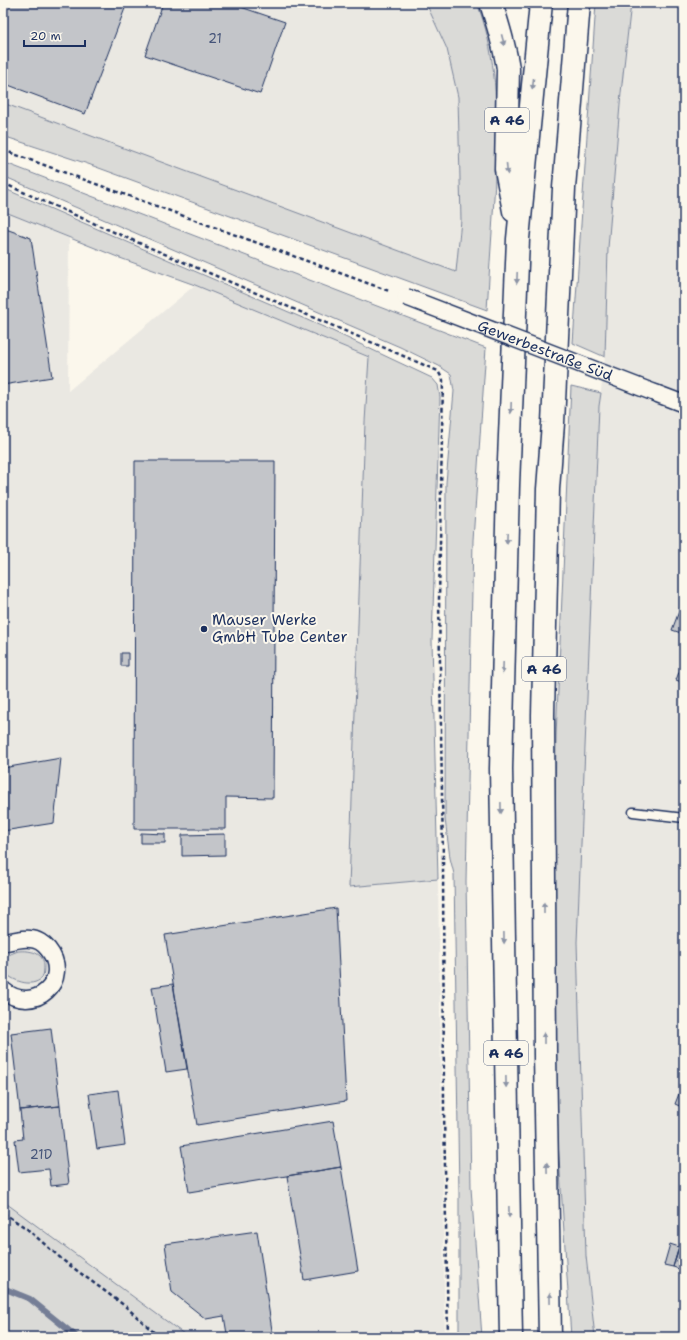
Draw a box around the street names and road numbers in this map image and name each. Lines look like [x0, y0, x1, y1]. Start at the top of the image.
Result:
road number: A 46 [485, 108, 529, 132]
street label: Gewerbestraße Süd [475, 316, 616, 386]
road number: A 46 [522, 657, 566, 681]
road number: A 46 [484, 1041, 528, 1065]

